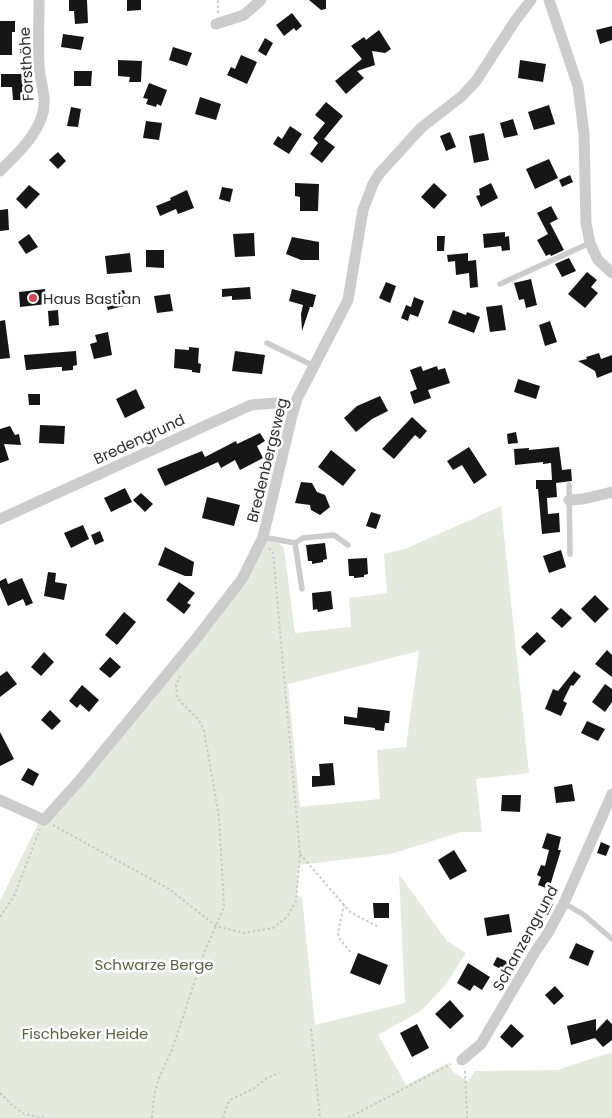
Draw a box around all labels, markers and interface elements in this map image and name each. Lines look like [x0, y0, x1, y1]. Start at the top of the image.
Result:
street label: Forsthöhe [14, 26, 38, 102]
place label: Haus Bastian [43, 288, 141, 309]
marker: Haus Bastian [27, 292, 39, 304]
street label: Bredenbergsweg [241, 395, 293, 525]
street label: Bredengrund [90, 409, 188, 469]
street label: Schanzengrund [487, 881, 563, 995]
park label: Schwarze Berge [94, 954, 214, 975]
park label: Fischbeker Heide [22, 1023, 148, 1044]

